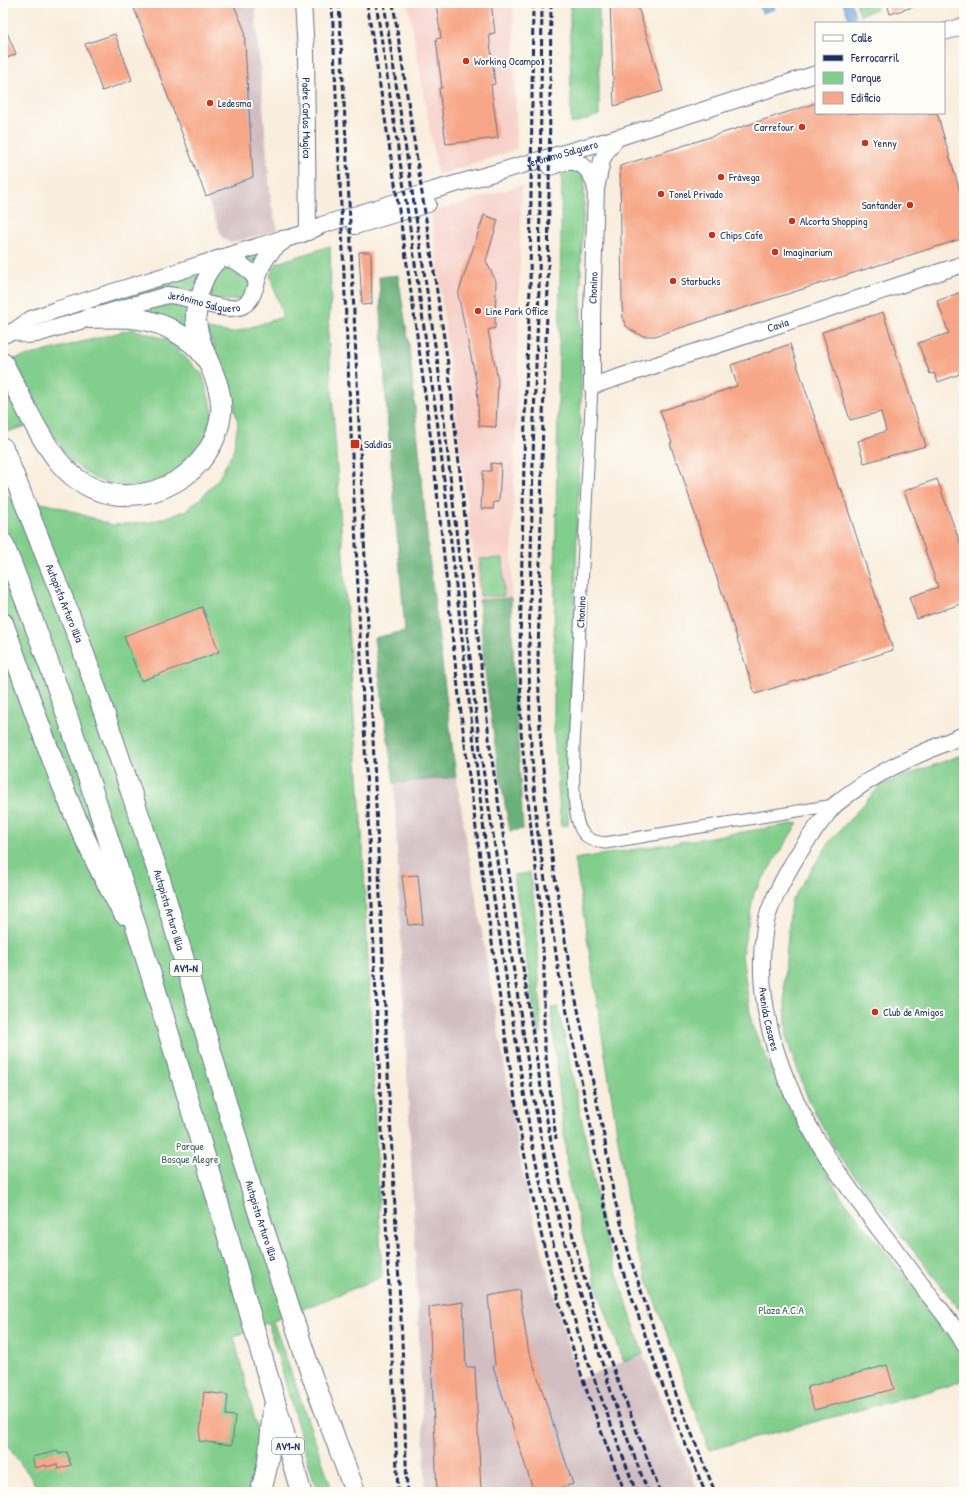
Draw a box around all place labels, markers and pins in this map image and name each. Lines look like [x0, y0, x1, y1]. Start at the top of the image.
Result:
place label: Working Ocampo [474, 54, 541, 68]
marker: Working Ocampo [461, 56, 471, 66]
place label: Ledesma [218, 96, 252, 110]
marker: Ledesma [205, 98, 215, 108]
place label: Carrefour [754, 120, 795, 134]
marker: Carrefour [797, 122, 807, 132]
place label: Yenny [873, 136, 897, 150]
marker: Yenny [860, 138, 870, 148]
place label: Frávega [728, 170, 760, 184]
marker: Frávega [716, 172, 726, 182]
place label: Tonel Privado [669, 187, 723, 201]
marker: Tonel Privado [656, 189, 666, 199]
place label: Santander [862, 198, 903, 212]
marker: Santander [905, 200, 915, 210]
place label: Alcorta Shopping [800, 214, 868, 228]
marker: Alcorta Shopping [787, 216, 797, 226]
place label: Chips Cafe [720, 228, 764, 242]
marker: Chips Cafe [707, 230, 717, 240]
place label: Imaginarium [783, 245, 833, 259]
marker: Imaginarium [770, 247, 780, 257]
place label: Starbucks [681, 274, 720, 288]
marker: Starbucks [668, 276, 678, 286]
place label: Line Park Office [486, 304, 549, 318]
marker: Line Park Office [473, 306, 483, 316]
place label: Saldías [364, 437, 392, 451]
marker: Saldías [349, 438, 361, 450]
place label: Club de Amigos [883, 1005, 944, 1019]
marker: Club de Amigos [870, 1007, 880, 1017]

